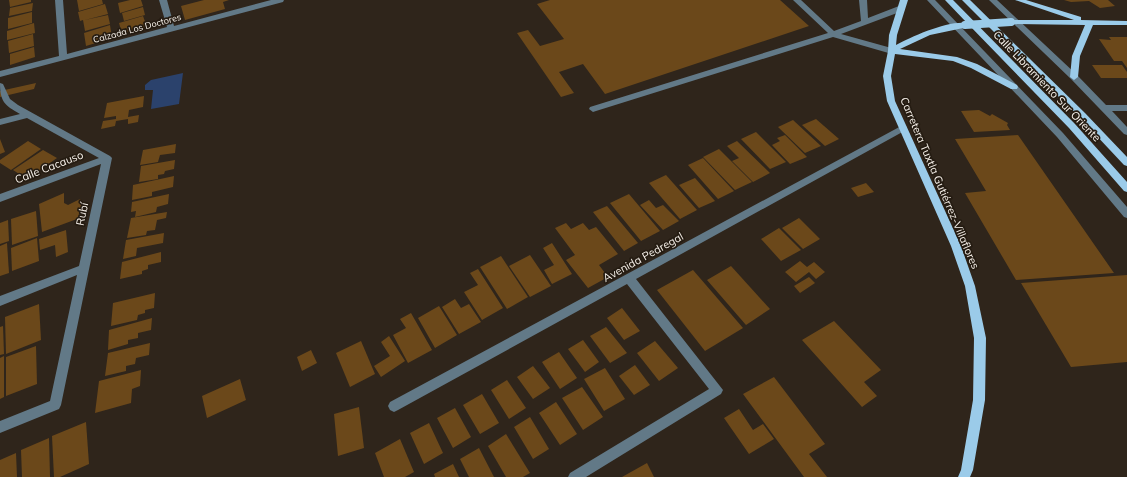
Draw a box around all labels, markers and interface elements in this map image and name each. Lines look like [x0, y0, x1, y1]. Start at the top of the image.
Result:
street label: Calzada Los Doctores [92, 11, 182, 45]
street label: Calle Libramiento Sur Oriente [990, 28, 1104, 144]
street label: Carretera Tuxtla Gutiérrez-Villaflores [897, 95, 983, 271]
street label: Calle Cacauso [13, 148, 85, 186]
street label: Rubí [73, 200, 92, 227]
street label: Avenida Pedregal [600, 229, 686, 285]

